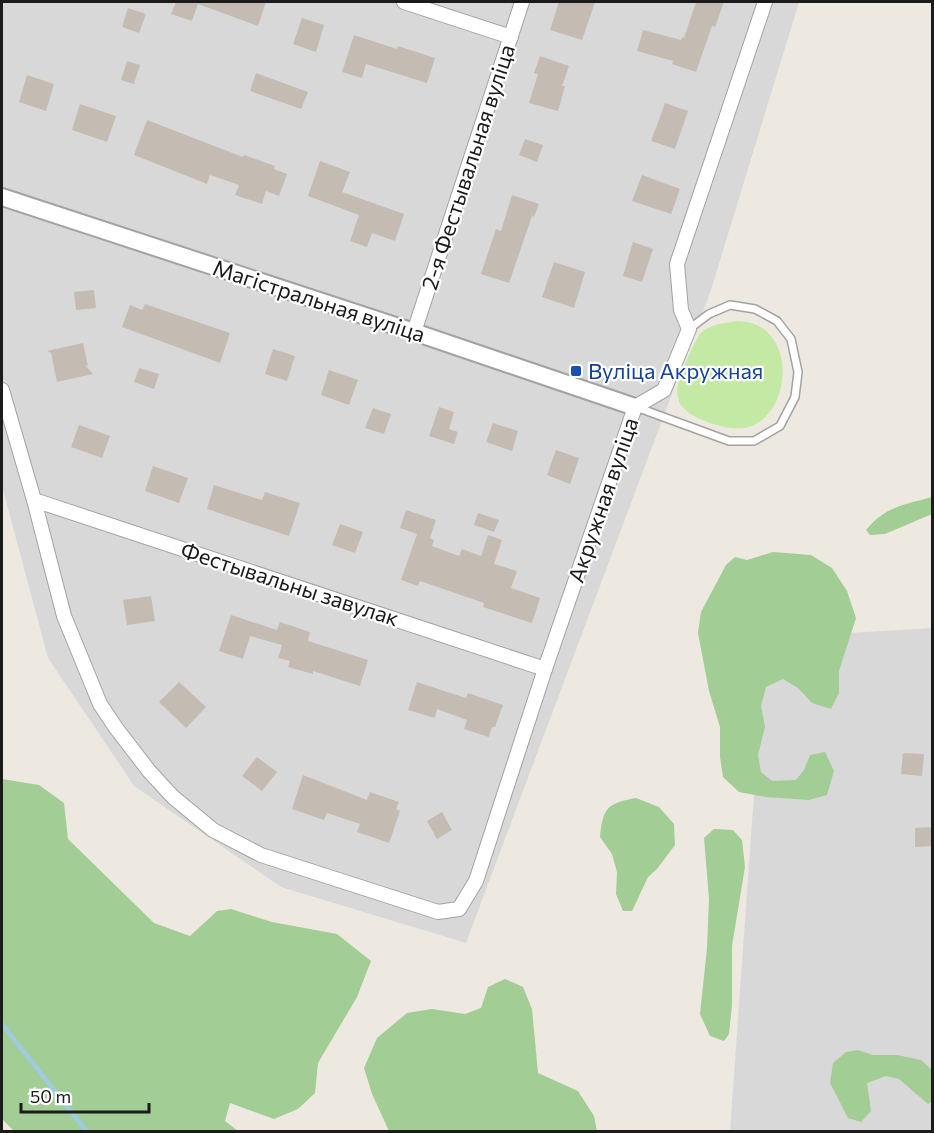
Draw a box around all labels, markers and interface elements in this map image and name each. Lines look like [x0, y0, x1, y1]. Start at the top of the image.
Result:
street label: 2-я Фестывальная вуліца [415, 41, 520, 293]
street label: Магістральная вуліца [210, 253, 429, 348]
place label: Вуліца Акружная [588, 357, 763, 384]
marker: Вуліца Акружная [569, 364, 583, 378]
street label: Акружная вуліца [562, 414, 643, 586]
street label: Фестывальны завулак [178, 536, 403, 632]
scale bar [21, 1076, 148, 1114]
text: 50 m [30, 1085, 71, 1107]

